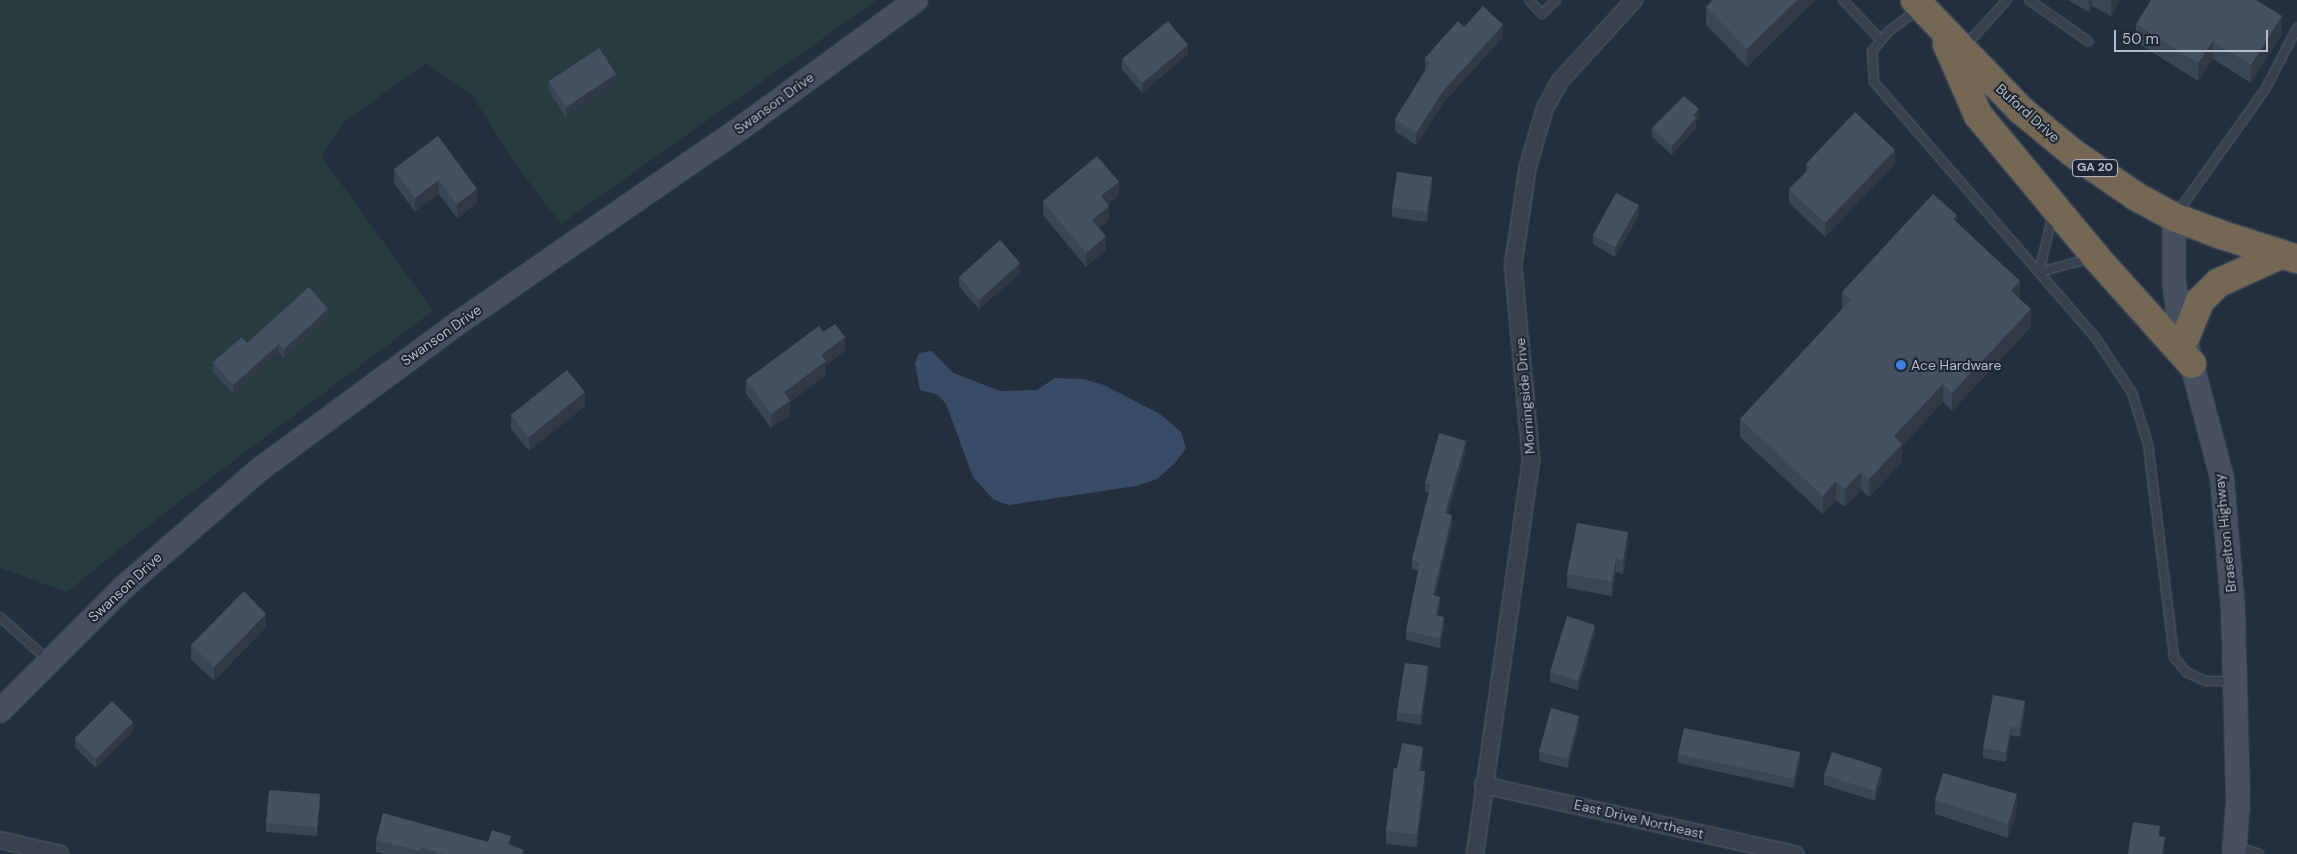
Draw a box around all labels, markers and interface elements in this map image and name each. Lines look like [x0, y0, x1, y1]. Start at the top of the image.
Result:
scale bar [2117, 20, 2271, 52]
text: 50 m [2122, 29, 2159, 49]
street label: Swanson Drive [731, 68, 817, 138]
street label: Buford Drive [1993, 80, 2063, 146]
road number: GA 20 [2071, 158, 2119, 178]
street label: Swanson Drive [397, 301, 485, 369]
street label: Morningside Drive [1512, 337, 1538, 455]
place label: Ace Hardware [1911, 357, 2001, 373]
marker: Ace Hardware [1895, 359, 1907, 371]
street label: Braselton Highway [2210, 473, 2240, 593]
street label: Swanson Drive [85, 549, 165, 625]
street label: East Drive Northeast [1572, 796, 1706, 842]

